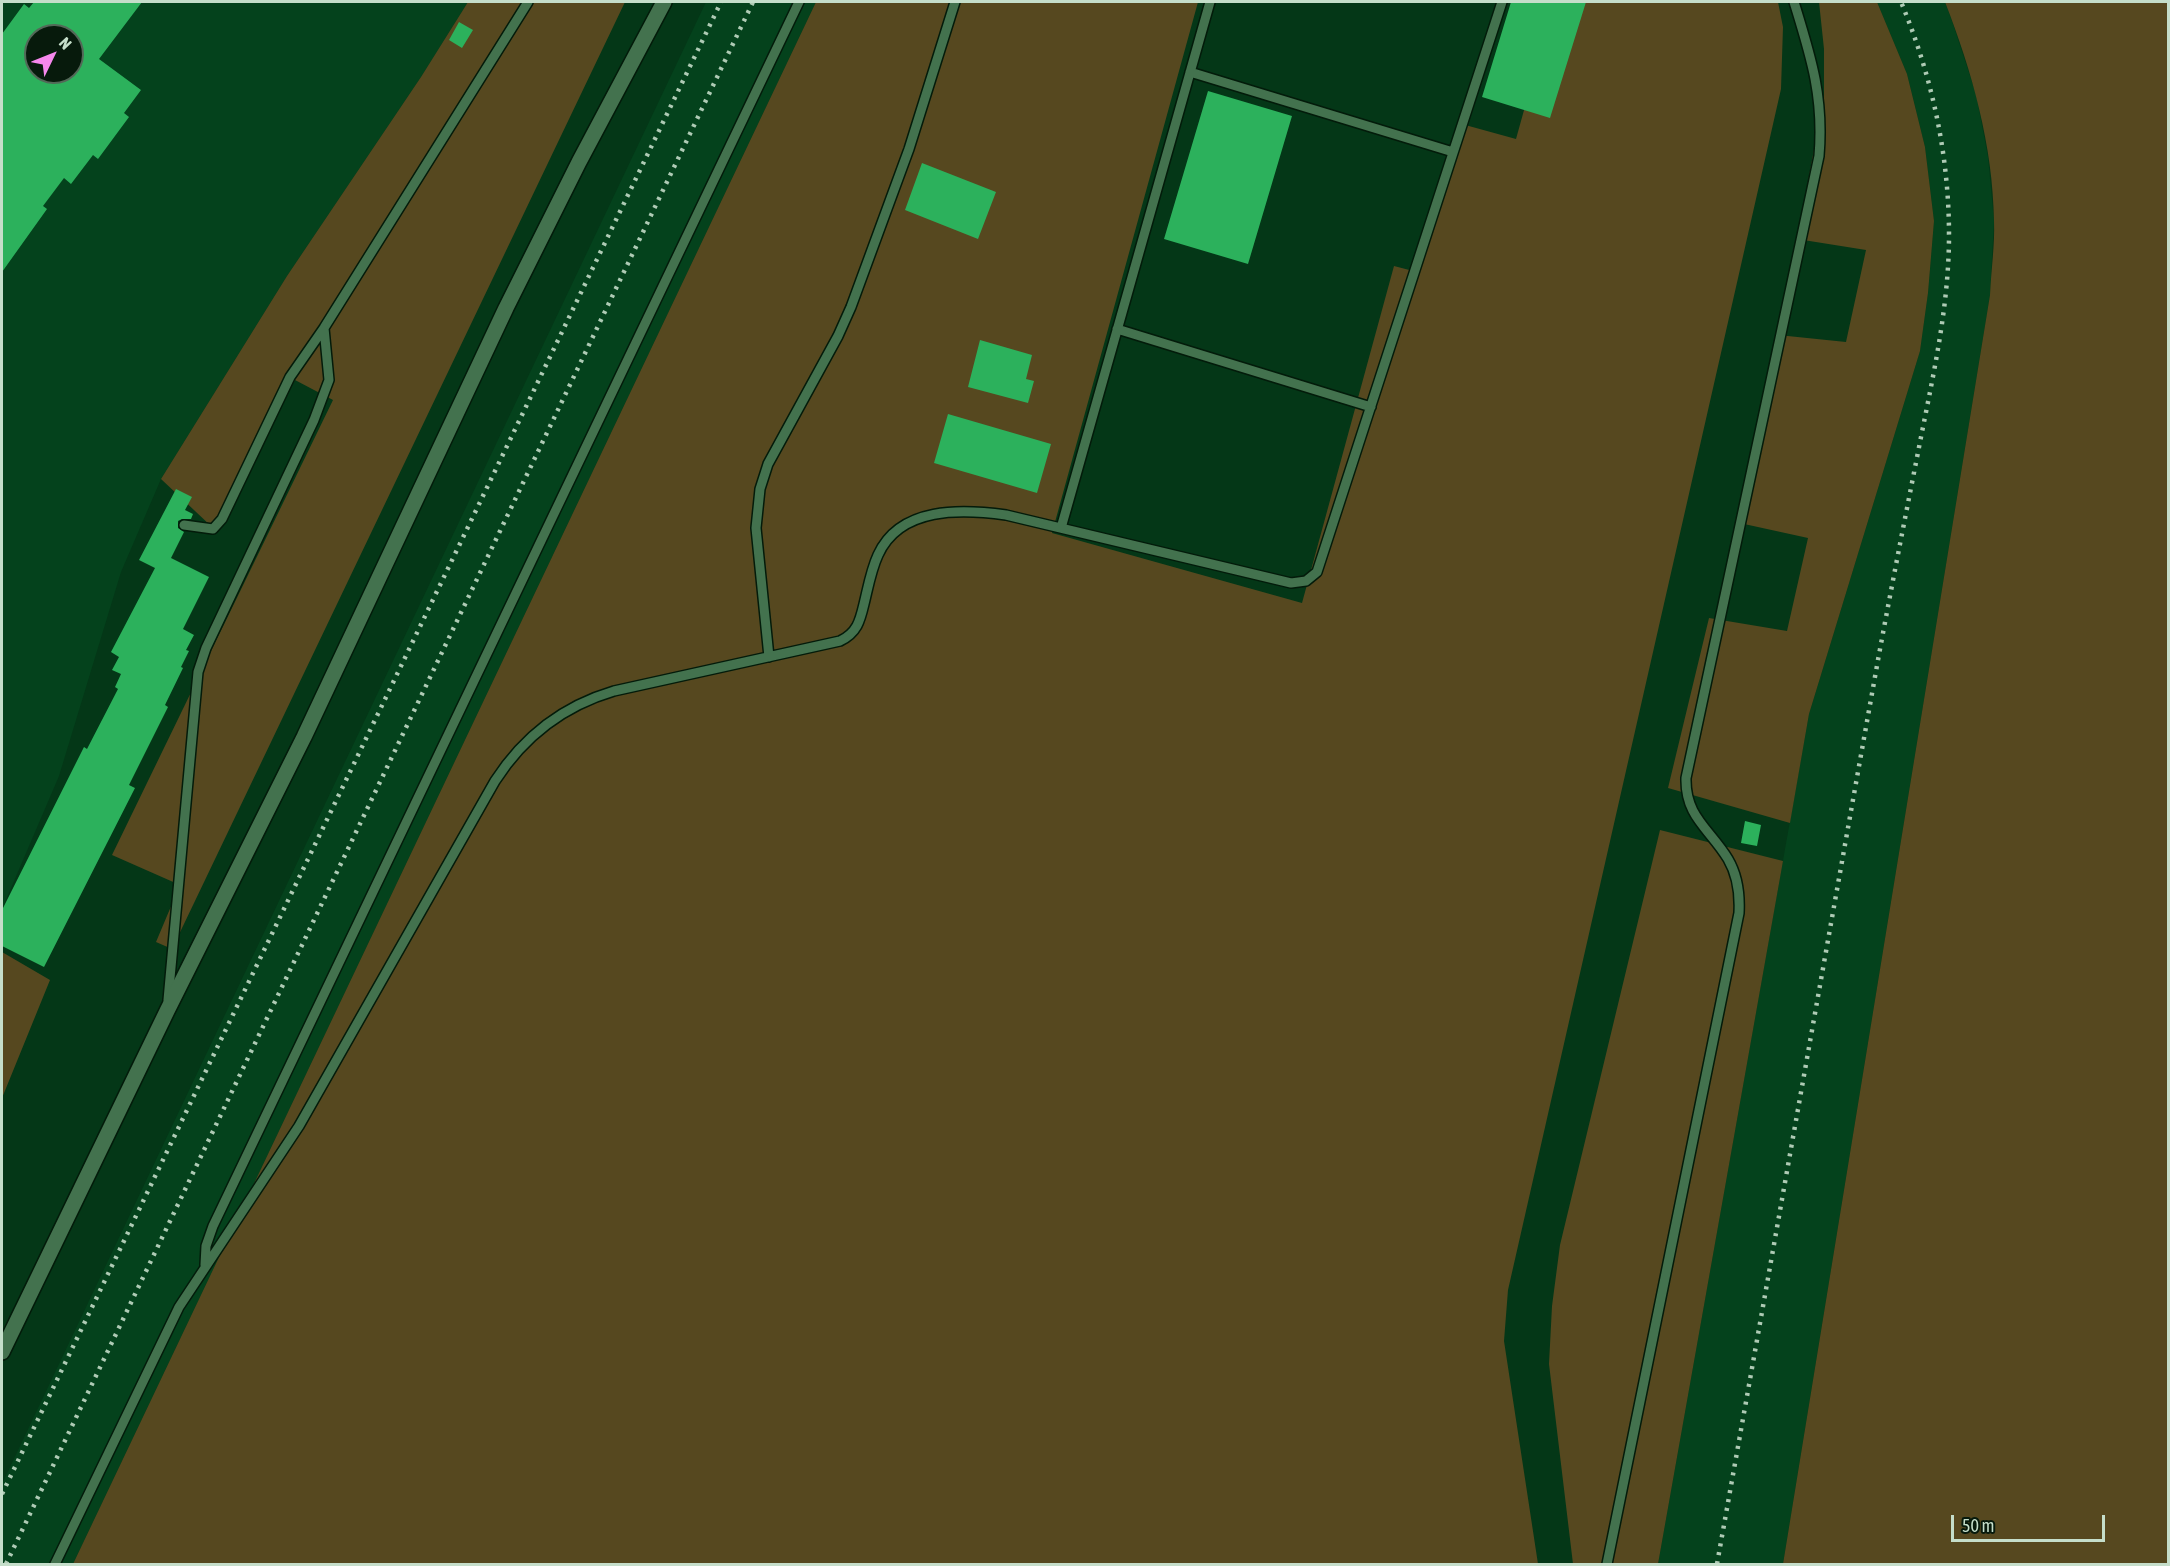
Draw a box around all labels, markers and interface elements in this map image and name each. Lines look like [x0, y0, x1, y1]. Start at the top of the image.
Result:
north arrow [24, 24, 84, 84]
text: N [56, 33, 76, 53]
scale bar [1954, 1503, 2108, 1541]
text: 50 m [1962, 1515, 1994, 1536]

